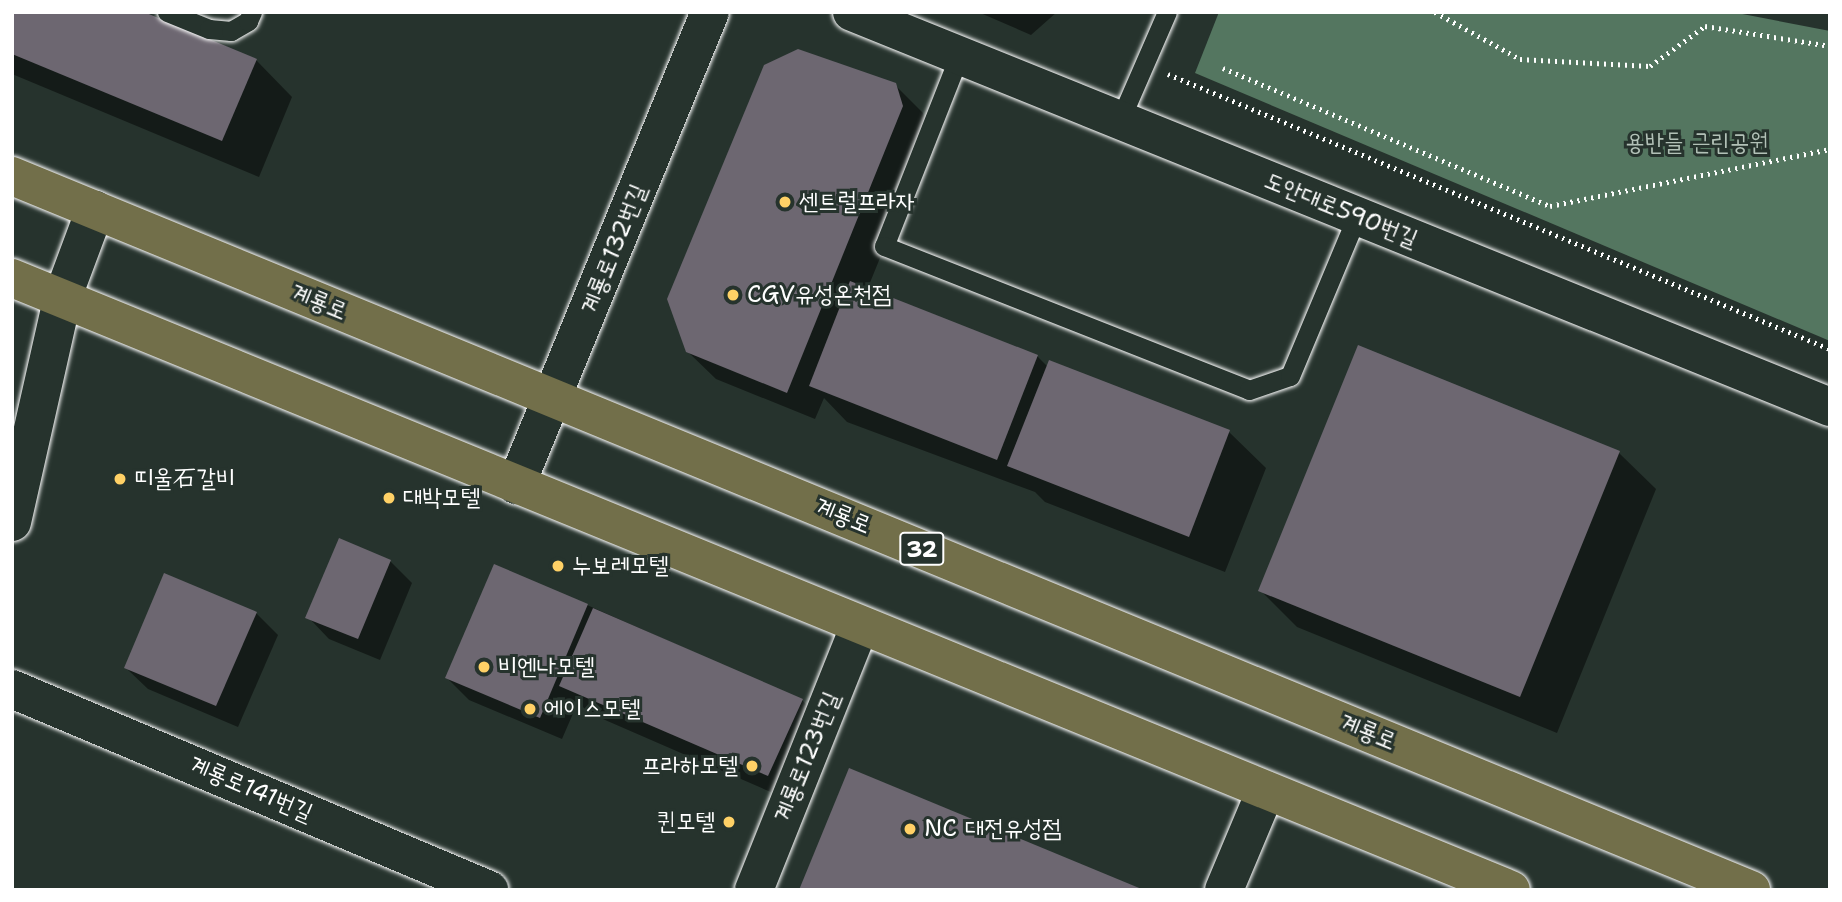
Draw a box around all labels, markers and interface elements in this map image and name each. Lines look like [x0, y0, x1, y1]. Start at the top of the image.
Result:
park label: 용반들 근린공원 [1625, 129, 1769, 157]
street label: 도안대로590번길 [1260, 166, 1422, 254]
street label: 계룡로132번길 [575, 180, 653, 318]
place label: 센트럴프라자 [799, 188, 915, 216]
marker: 센트럴프라자 [777, 194, 793, 210]
street label: 계룡로 [287, 278, 351, 326]
place label: CGV유성온천점 [747, 281, 891, 309]
marker: CGV유성온천점 [725, 287, 741, 303]
place label: 띠울石갈비 [134, 465, 235, 493]
marker: 띠울石갈비 [112, 471, 128, 487]
place label: 대박모텔 [403, 484, 480, 512]
marker: 대박모텔 [381, 490, 397, 506]
street label: 계룡로 [811, 492, 875, 540]
road number: 32 [899, 530, 945, 568]
place label: 누보레모텔 [572, 552, 669, 580]
marker: 누보레모텔 [550, 558, 566, 574]
place label: 비엔나모텔 [498, 653, 595, 681]
marker: 비엔나모텔 [476, 659, 492, 675]
street label: 계룡로123번길 [768, 688, 846, 826]
place label: 에이스모텔 [544, 695, 641, 723]
marker: 에이스모텔 [522, 701, 538, 717]
street label: 계룡로 [1336, 708, 1400, 756]
street label: 계룡로141번길 [185, 750, 317, 828]
place label: 프라하모텔 [641, 752, 738, 780]
marker: 프라하모텔 [744, 758, 760, 774]
place label: 퀸모텔 [657, 808, 715, 836]
marker: 퀸모텔 [721, 814, 737, 830]
place label: NC 대전유성점 [924, 815, 1062, 843]
marker: NC 대전유성점 [902, 821, 918, 837]

